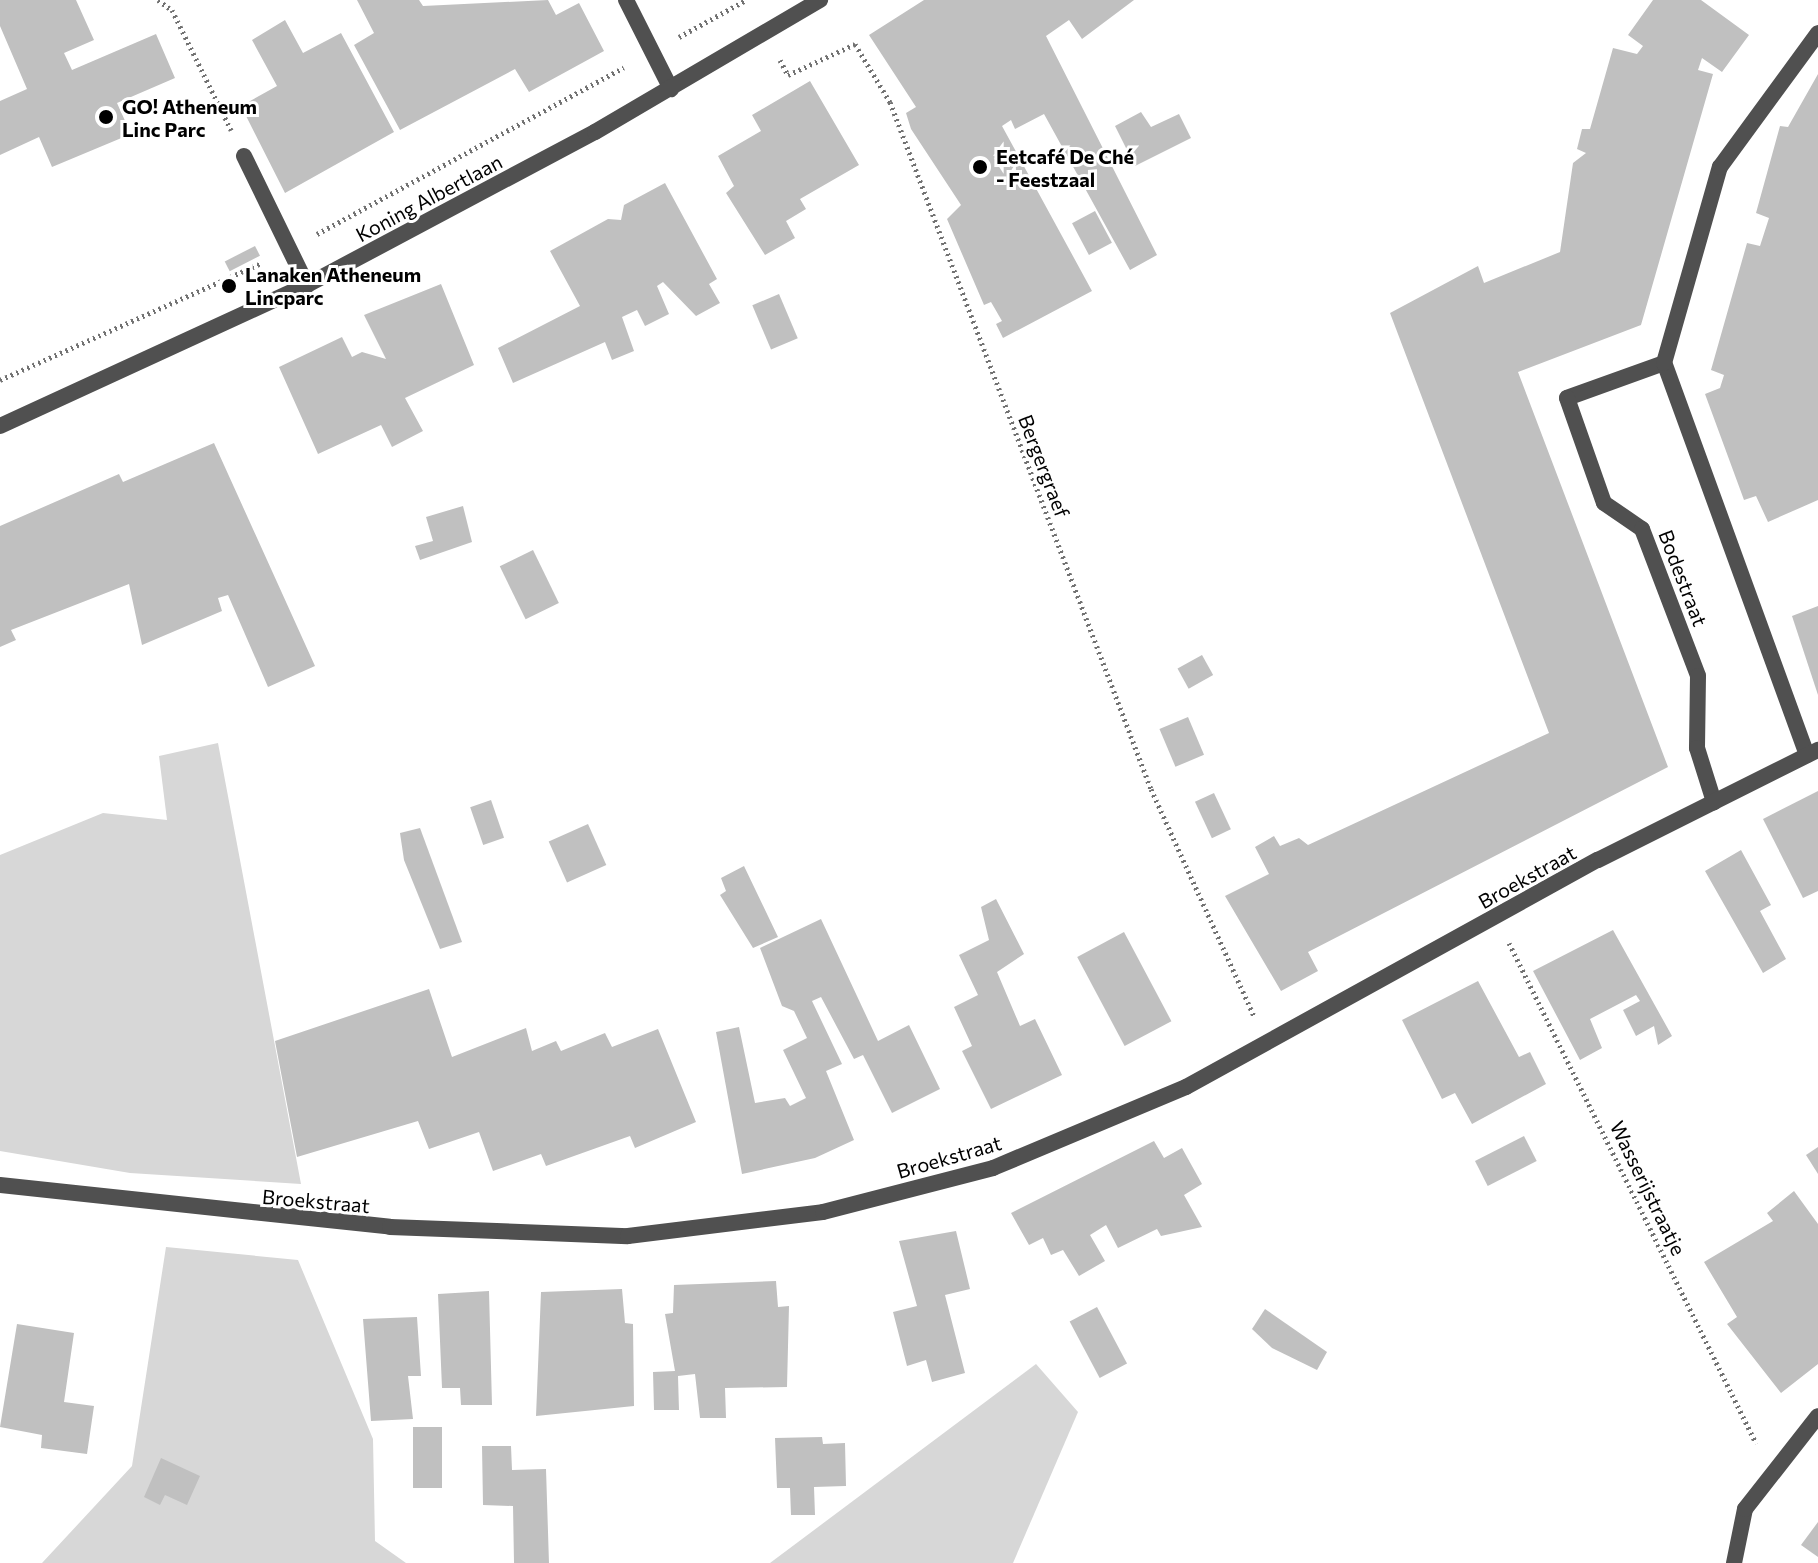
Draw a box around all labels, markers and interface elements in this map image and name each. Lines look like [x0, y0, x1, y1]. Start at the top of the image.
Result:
place label: GO! Atheneum Linc Parc [122, 94, 257, 141]
marker: GO! Atheneum Linc Parc [97, 108, 115, 126]
place label: Eetcafé De Ché - Feestzaal [996, 144, 1134, 191]
street label: Koning Albertlaan [352, 149, 506, 247]
marker: Eetcafé De Ché - Feestzaal [971, 158, 989, 176]
place label: Lanaken Atheneum Lincparc [245, 262, 421, 309]
marker: Lanaken Atheneum Lincparc [220, 277, 238, 295]
street label: Bergergraef [1013, 411, 1075, 521]
street label: Bodestraat [1654, 527, 1712, 629]
street label: Broekstraat [1474, 840, 1580, 914]
street label: Wasserijstraatje [1605, 1117, 1691, 1259]
street label: Broekstraat [894, 1131, 1004, 1183]
street label: Broekstraat [261, 1184, 371, 1218]

